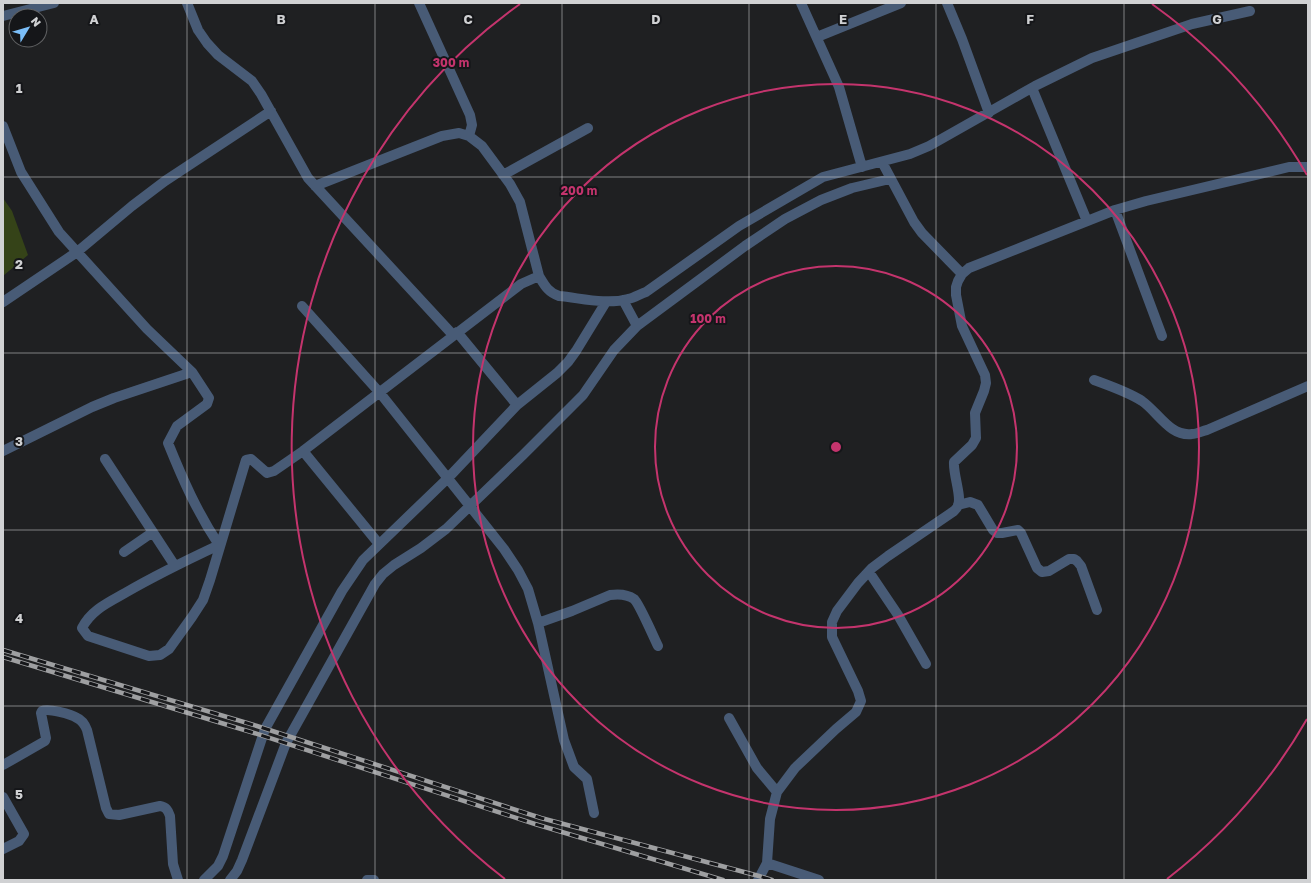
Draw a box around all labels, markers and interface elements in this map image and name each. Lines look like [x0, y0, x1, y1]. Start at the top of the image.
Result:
north arrow [8, 8, 48, 48]
text: A [89, 11, 99, 27]
text: B [276, 11, 286, 27]
text: C [463, 11, 473, 27]
text: D [651, 11, 661, 27]
text: E [839, 11, 847, 27]
text: F [1026, 11, 1034, 27]
text: G [1212, 11, 1222, 27]
text: N [29, 14, 44, 29]
text: 300 m [433, 55, 469, 70]
text: 1 [16, 80, 23, 96]
text: 200 m [561, 183, 597, 198]
text: 2 [15, 256, 23, 272]
text: 100 m [690, 311, 726, 326]
text: 3 [15, 433, 23, 449]
centre of rings [829, 440, 843, 454]
text: 4 [15, 610, 23, 626]
text: 5 [15, 786, 23, 802]

